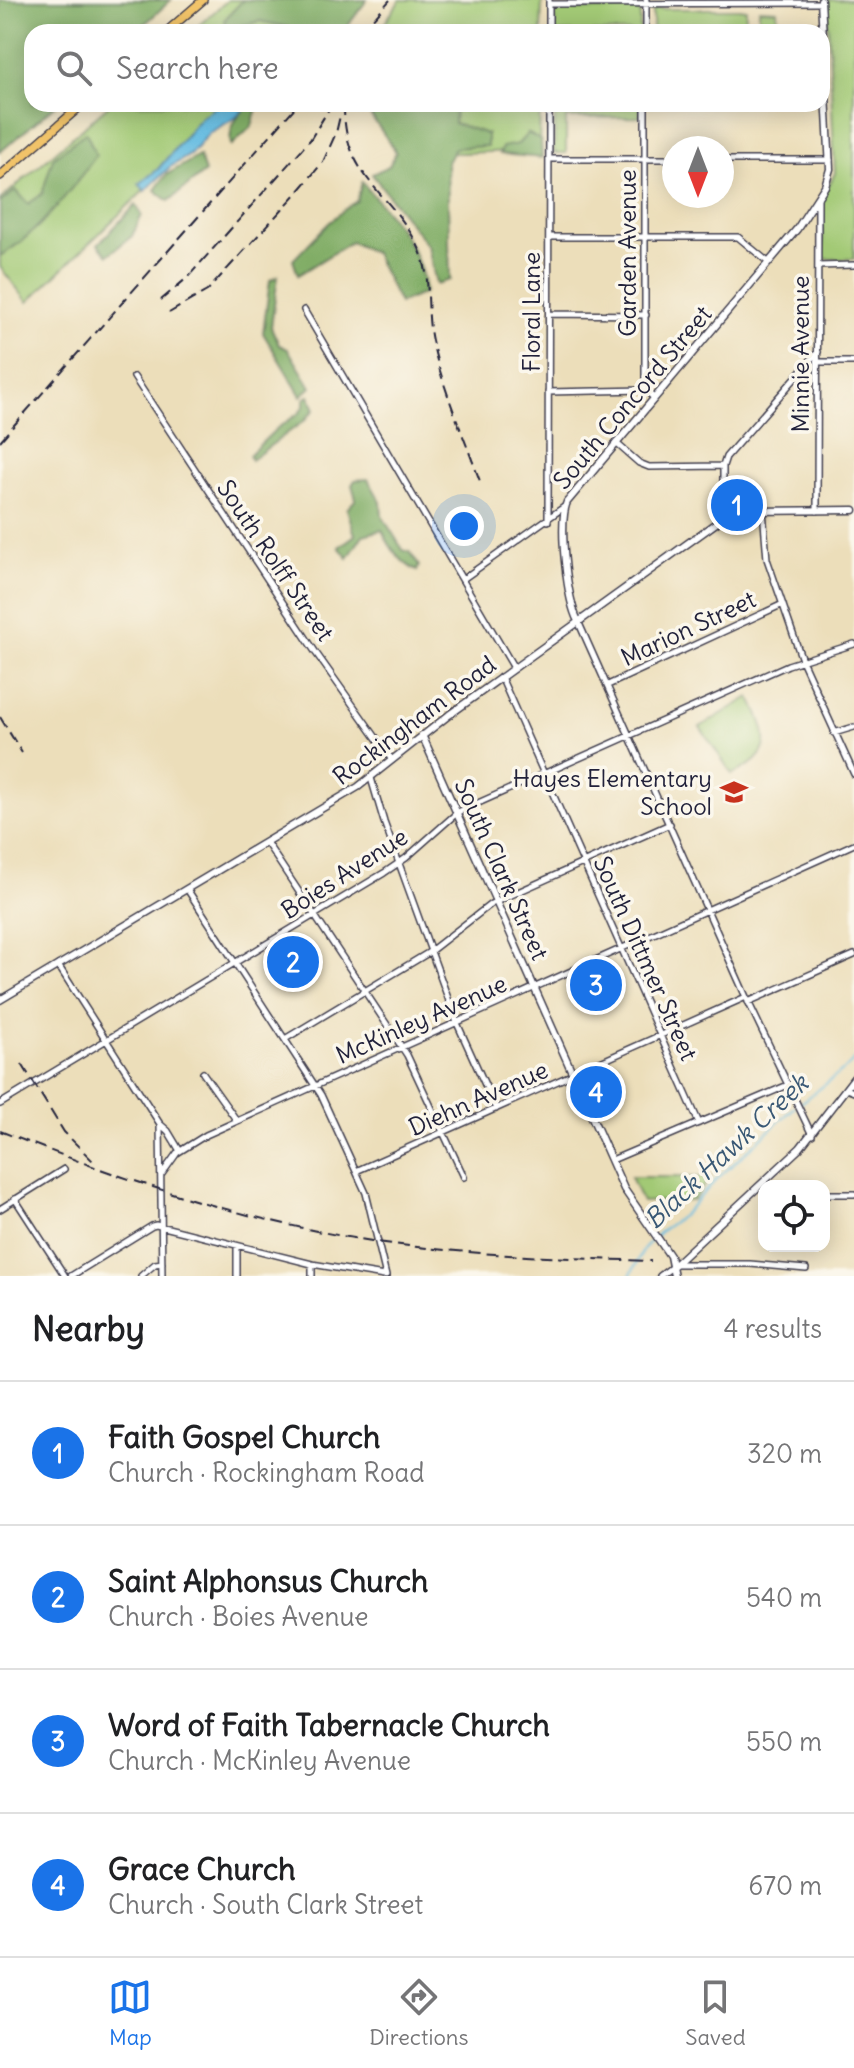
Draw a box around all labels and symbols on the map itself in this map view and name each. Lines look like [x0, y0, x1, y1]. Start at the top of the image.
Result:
north arrow [662, 136, 734, 208]
street label: Garden Avenue [612, 169, 642, 337]
street label: Floral Lane [516, 252, 546, 372]
street label: Minnie Avenue [785, 275, 815, 433]
street label: South Concord Street [546, 299, 718, 495]
street label: South Rolff Street [211, 474, 341, 646]
pin: 1 [711, 475, 763, 535]
your location [444, 506, 484, 546]
street label: Marion Street [616, 584, 760, 672]
street label: Rockingham Road [327, 649, 501, 791]
place label: Hayes Elementary School [513, 763, 712, 821]
street label: South Clark Street [449, 774, 555, 964]
school or university icon: Hayes Elementary School [719, 777, 749, 807]
street label: Boies Avenue [275, 821, 413, 925]
street label: South Dittmer Street [587, 851, 705, 1065]
pin: 2 [267, 932, 319, 992]
pin: 3 [570, 955, 622, 1015]
street label: McKinley Avenue [331, 968, 511, 1070]
street label: Diehn Avenue [404, 1054, 552, 1142]
pin: 4 [570, 1062, 622, 1122]
water label: Black Hawk Creek [637, 1066, 816, 1235]

